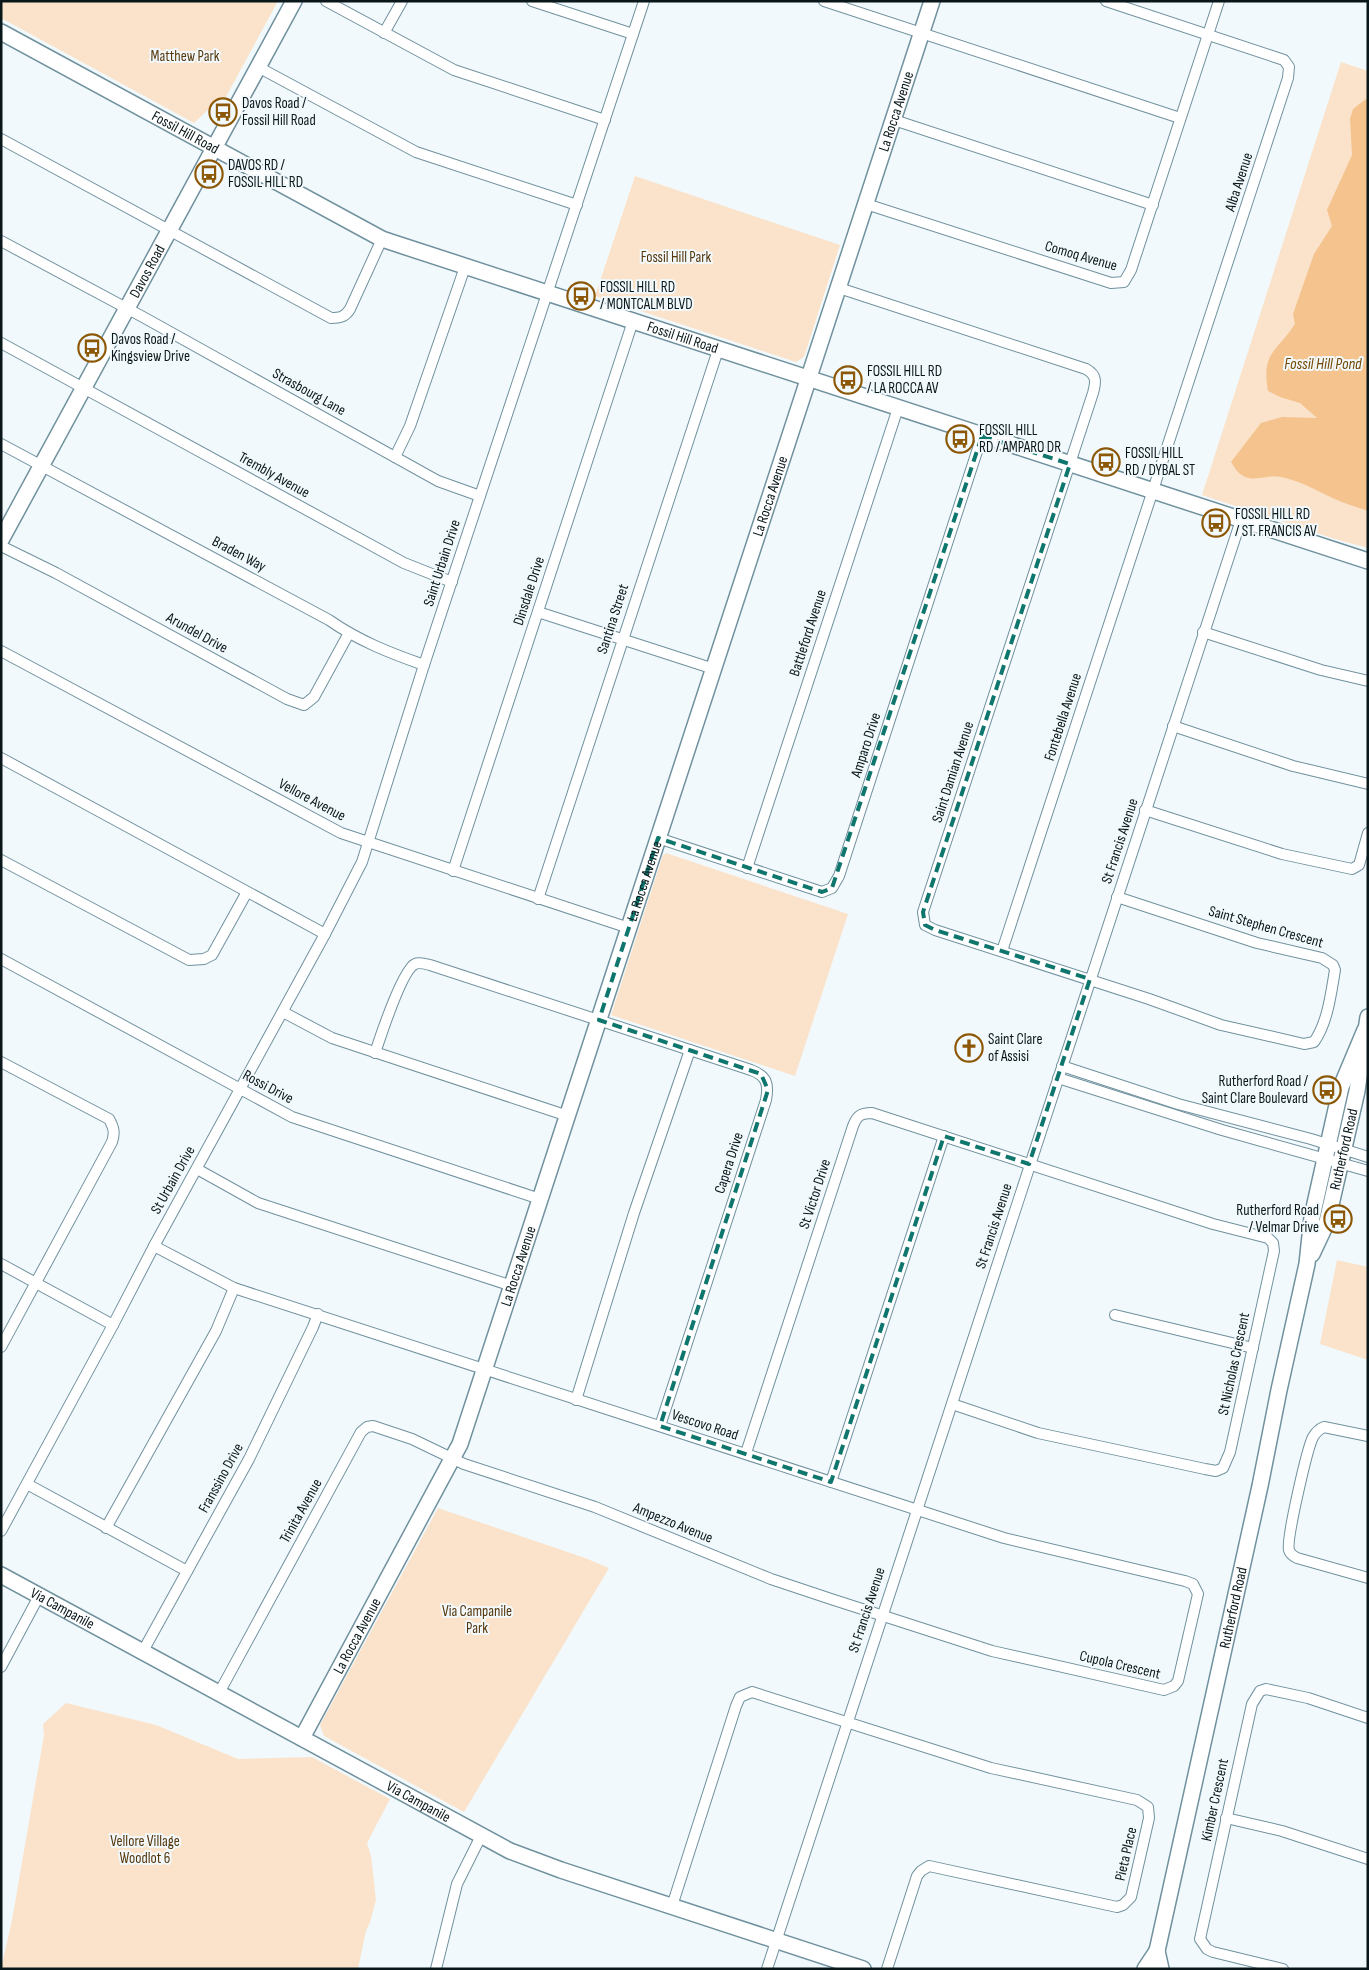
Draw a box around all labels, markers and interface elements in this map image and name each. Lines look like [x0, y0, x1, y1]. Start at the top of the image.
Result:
park label: Matthew Park [151, 47, 220, 66]
street label: La Rocca Avenue [874, 69, 918, 154]
place label: Davos Road / Fossil Hill Road [242, 94, 316, 130]
bus stop icon: Davos Road / Fossil Hill Road [208, 97, 238, 127]
street label: Fossil Hill Road [149, 106, 222, 158]
street label: Alba Avenue [1220, 150, 1257, 215]
place label: DAVOS RD / FOSSIL HILL RD [228, 156, 303, 192]
bus stop icon: DAVOS RD / FOSSIL HILL RD [194, 159, 224, 189]
street label: Comoq Avenue [1043, 237, 1119, 275]
street label: Davos Road [125, 241, 169, 301]
park label: Fossil Hill Park [641, 248, 712, 267]
place label: FOSSIL HILL RD / MONTCALM BLVD [600, 278, 693, 314]
bus stop icon: FOSSIL HILL RD / MONTCALM BLVD [566, 281, 596, 311]
street label: Fossil Hill Road [645, 317, 721, 358]
place label: Davos Road / Kingsview Drive [111, 330, 190, 366]
bus stop icon: Davos Road / Kingsview Drive [77, 333, 107, 363]
water label: Fossil Hill Pond [1284, 355, 1362, 374]
place label: FOSSIL HILL RD / LA ROCCA AV [867, 362, 942, 398]
street label: Strasbourg Lane [269, 364, 349, 420]
bus stop icon: FOSSIL HILL RD / LA ROCCA AV [833, 365, 863, 395]
place label: FOSSIL HILL RD / AMPARO DR [979, 421, 1061, 457]
bus stop icon: FOSSIL HILL RD / AMPARO DR [945, 424, 975, 454]
place label: FOSSIL HILL RD / DYBAL ST [1125, 444, 1195, 480]
bus stop icon: FOSSIL HILL RD / DYBAL ST [1091, 447, 1121, 477]
street label: Trembly Avenue [235, 448, 313, 502]
street label: La Rocca Avenue [748, 454, 792, 539]
place label: FOSSIL HILL RD / ST. FRANCIS AV [1235, 505, 1317, 541]
bus stop icon: FOSSIL HILL RD / ST. FRANCIS AV [1201, 508, 1231, 538]
street label: Saint Urbain Drive [419, 517, 465, 609]
street label: Braden Way [209, 532, 269, 576]
street label: Dinsdale Drive [509, 554, 549, 628]
street label: Santina Street [593, 581, 633, 656]
street label: Battleford Avenue [785, 587, 831, 679]
street label: Arundel Drive [162, 608, 231, 658]
street label: Fontebella Avenue [1040, 671, 1086, 763]
street label: Amparo Drive [846, 710, 885, 781]
street label: Saint Damian Avenue [928, 719, 978, 825]
street label: Vellore Avenue [275, 774, 349, 826]
street label: St Francis Avenue [1097, 796, 1143, 886]
street label: La Rocca Avenue [622, 839, 666, 924]
street label: Saint Stephen Crescent [1206, 902, 1326, 953]
place label: Saint Clare of Assisi [988, 1030, 1042, 1066]
church icon: Saint Clare of Assisi [954, 1033, 984, 1063]
street label: Rossi Drive [239, 1066, 297, 1108]
place label: Rutherford Road / Saint Clare Boulevard [1202, 1072, 1309, 1108]
bus stop icon: Rutherford Road / Saint Clare Boulevard [1312, 1075, 1342, 1105]
street label: Rutherford Road [1325, 1107, 1362, 1192]
street label: Capera Drive [710, 1130, 748, 1196]
street label: St Urbain Drive [147, 1143, 199, 1217]
street label: St Victor Drive [795, 1157, 835, 1231]
street label: St Francis Avenue [971, 1181, 1017, 1271]
place label: Rutherford Road / Velmar Drive [1236, 1201, 1319, 1237]
bus stop icon: Rutherford Road / Velmar Drive [1323, 1204, 1353, 1234]
street label: La Rocca Avenue [496, 1223, 540, 1309]
street label: St Nicholas Crescent [1214, 1310, 1254, 1417]
street label: Vescovo Road [669, 1405, 741, 1445]
street label: Franssino Drive [194, 1440, 248, 1516]
street label: Trinita Avenue [276, 1476, 326, 1546]
street label: Ampezzo Avenue [629, 1498, 716, 1548]
street label: St Francis Avenue [844, 1565, 890, 1655]
street label: Rutherford Road [1215, 1565, 1251, 1650]
street label: Via Campanile [27, 1583, 98, 1633]
street label: La Rocca Avenue [329, 1595, 385, 1677]
park label: Via Campanile Park [442, 1602, 512, 1638]
street label: Cupola Crescent [1078, 1646, 1163, 1684]
street label: Kimber Crescent [1197, 1757, 1233, 1843]
street label: Via Campanile [383, 1776, 454, 1827]
street label: Pieta Place [1111, 1825, 1141, 1883]
park label: Vellore Village Woodlot 6 [110, 1832, 180, 1868]

